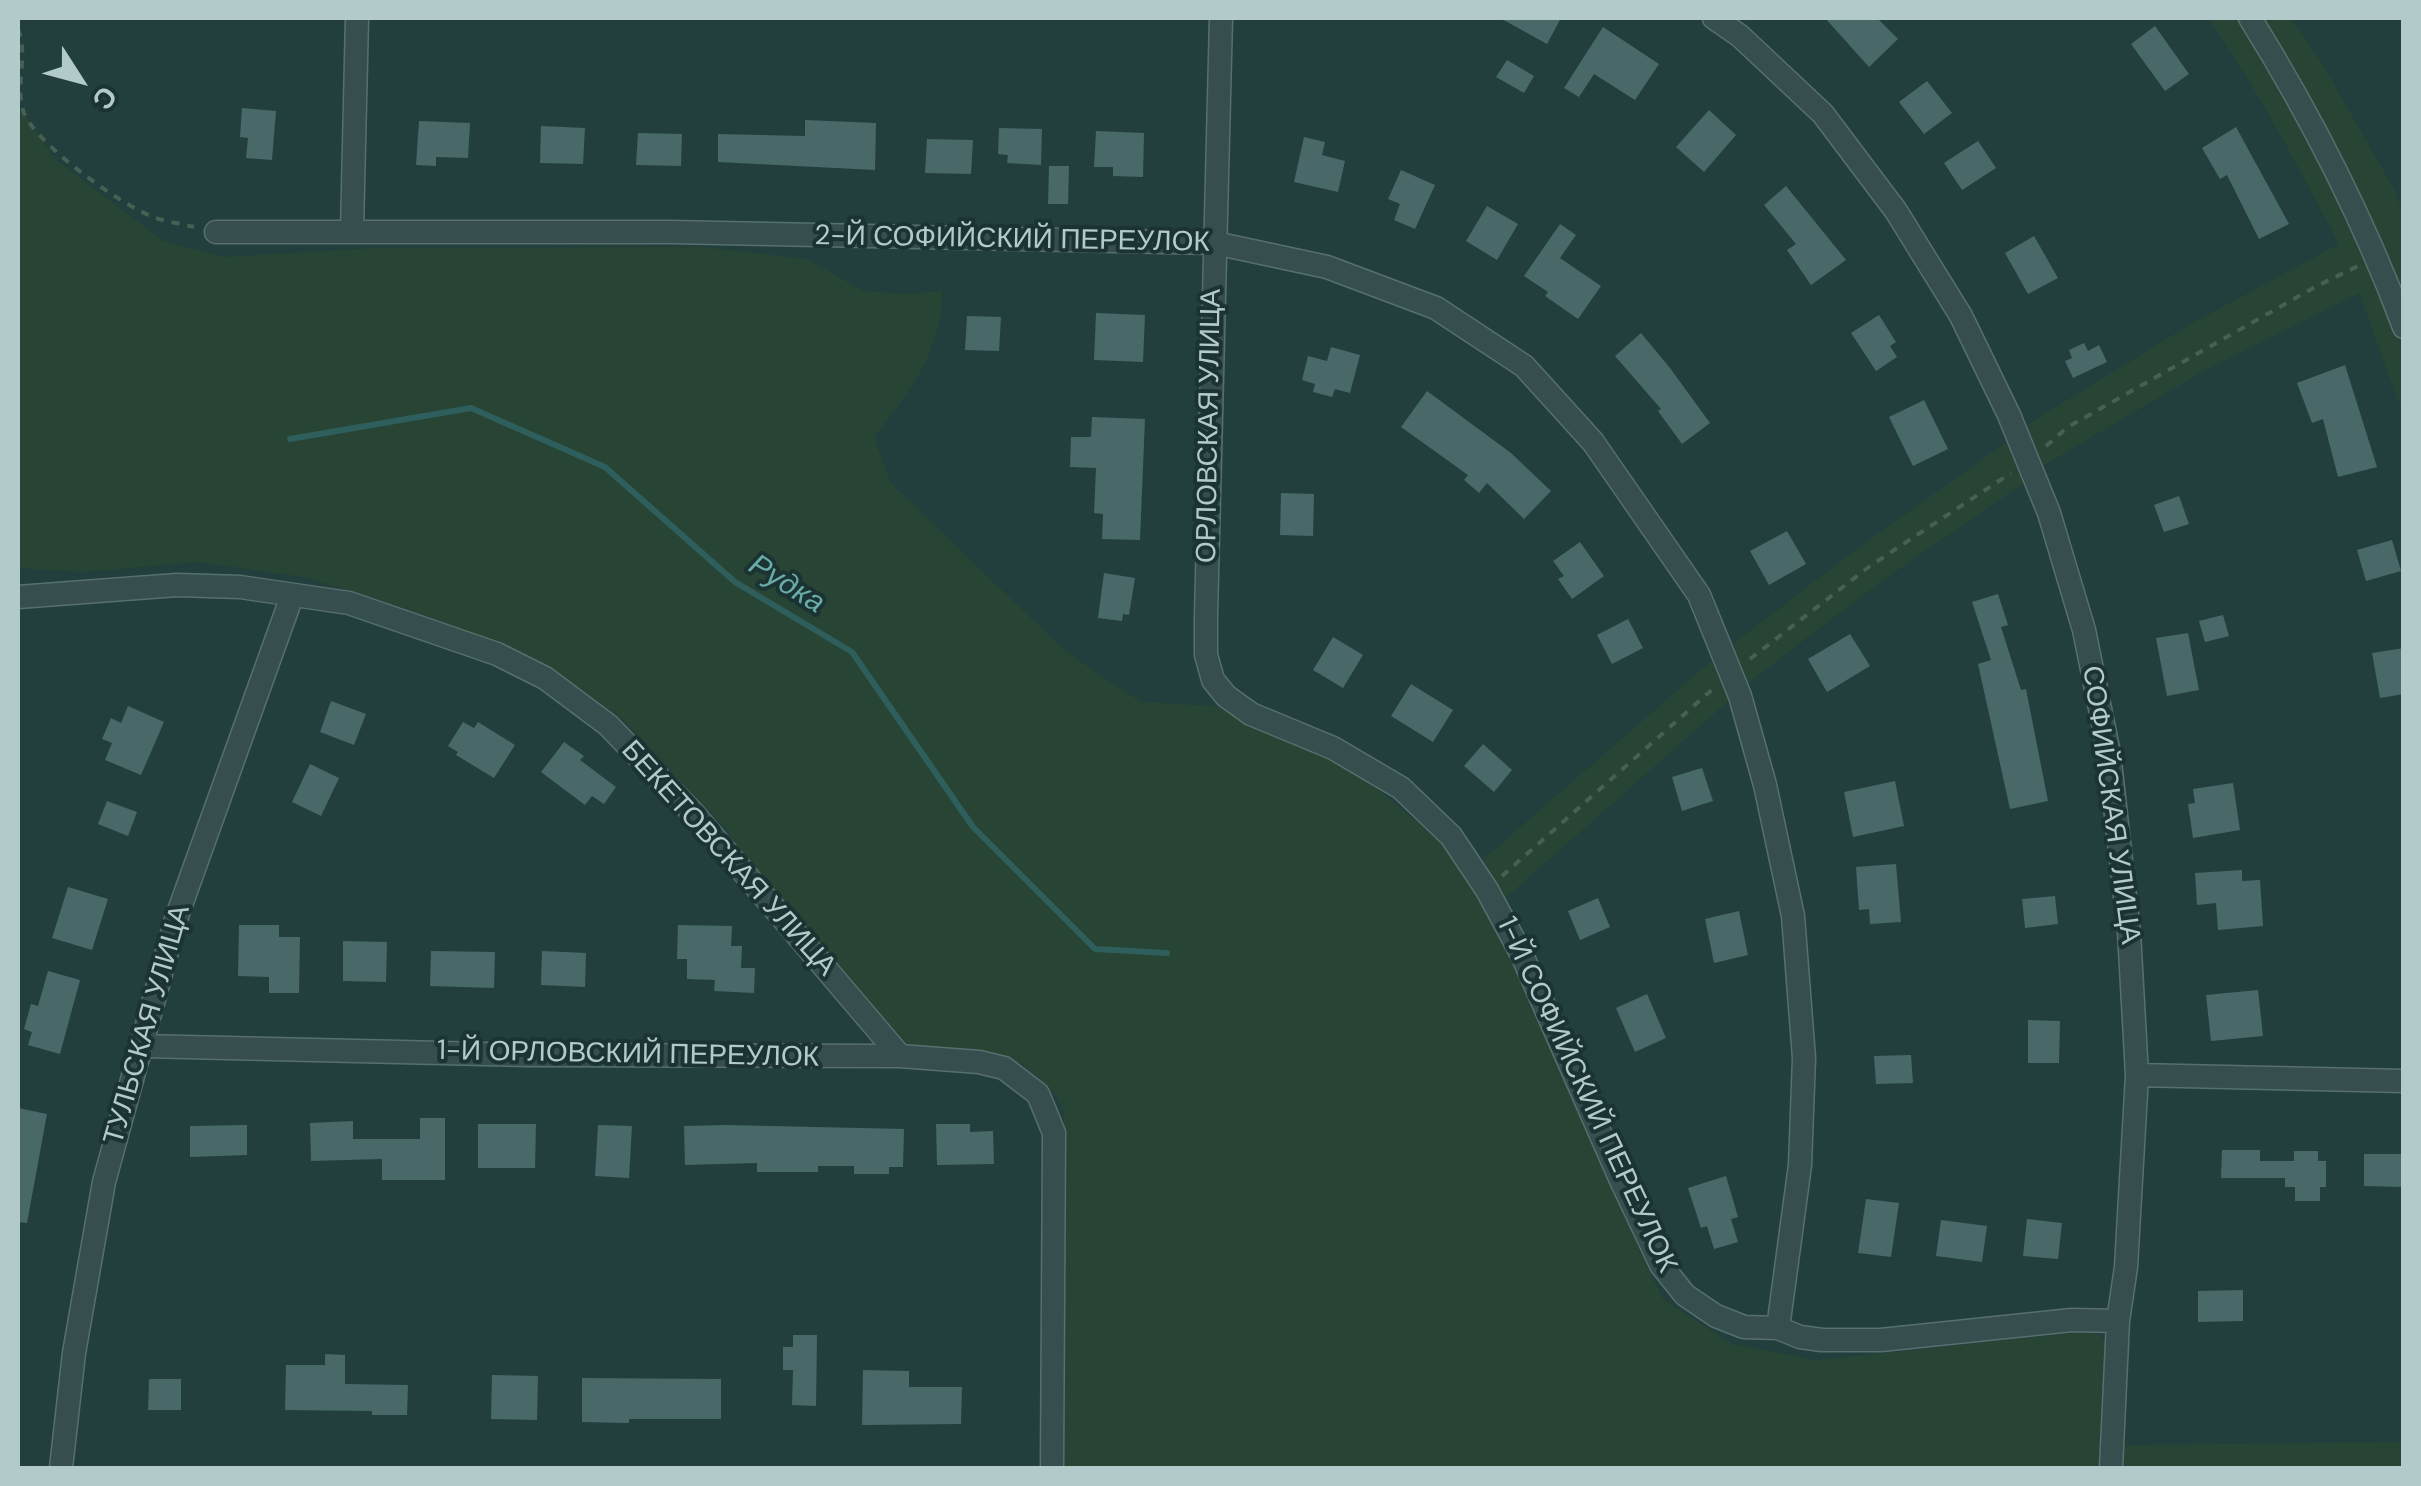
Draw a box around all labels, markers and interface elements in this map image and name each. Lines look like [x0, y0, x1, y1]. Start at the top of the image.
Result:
north arrow [30, 30, 130, 130]
text: С [84, 79, 126, 117]
street label: 2-Й СОФИЙСКИЙ ПЕРЕУЛОК [814, 220, 1210, 260]
street label: ОРЛОВСКАЯ УЛИЦА [1191, 289, 1229, 563]
water label: Рудка [742, 548, 830, 622]
street label: СОФИЙСКАЯ УЛИЦА [2074, 664, 2146, 946]
street label: БЕКЕТОВСКАЯ УЛИЦА [613, 734, 843, 984]
street label: ТУЛЬСКАЯ УЛИЦА [98, 901, 198, 1149]
street label: 1-Й СОФИЙСКИЙ ПЕРЕУЛОК [1489, 912, 1683, 1278]
street label: 1-Й ОРЛОВСКИЙ ПЕРЕУЛОК [437, 1035, 819, 1075]

